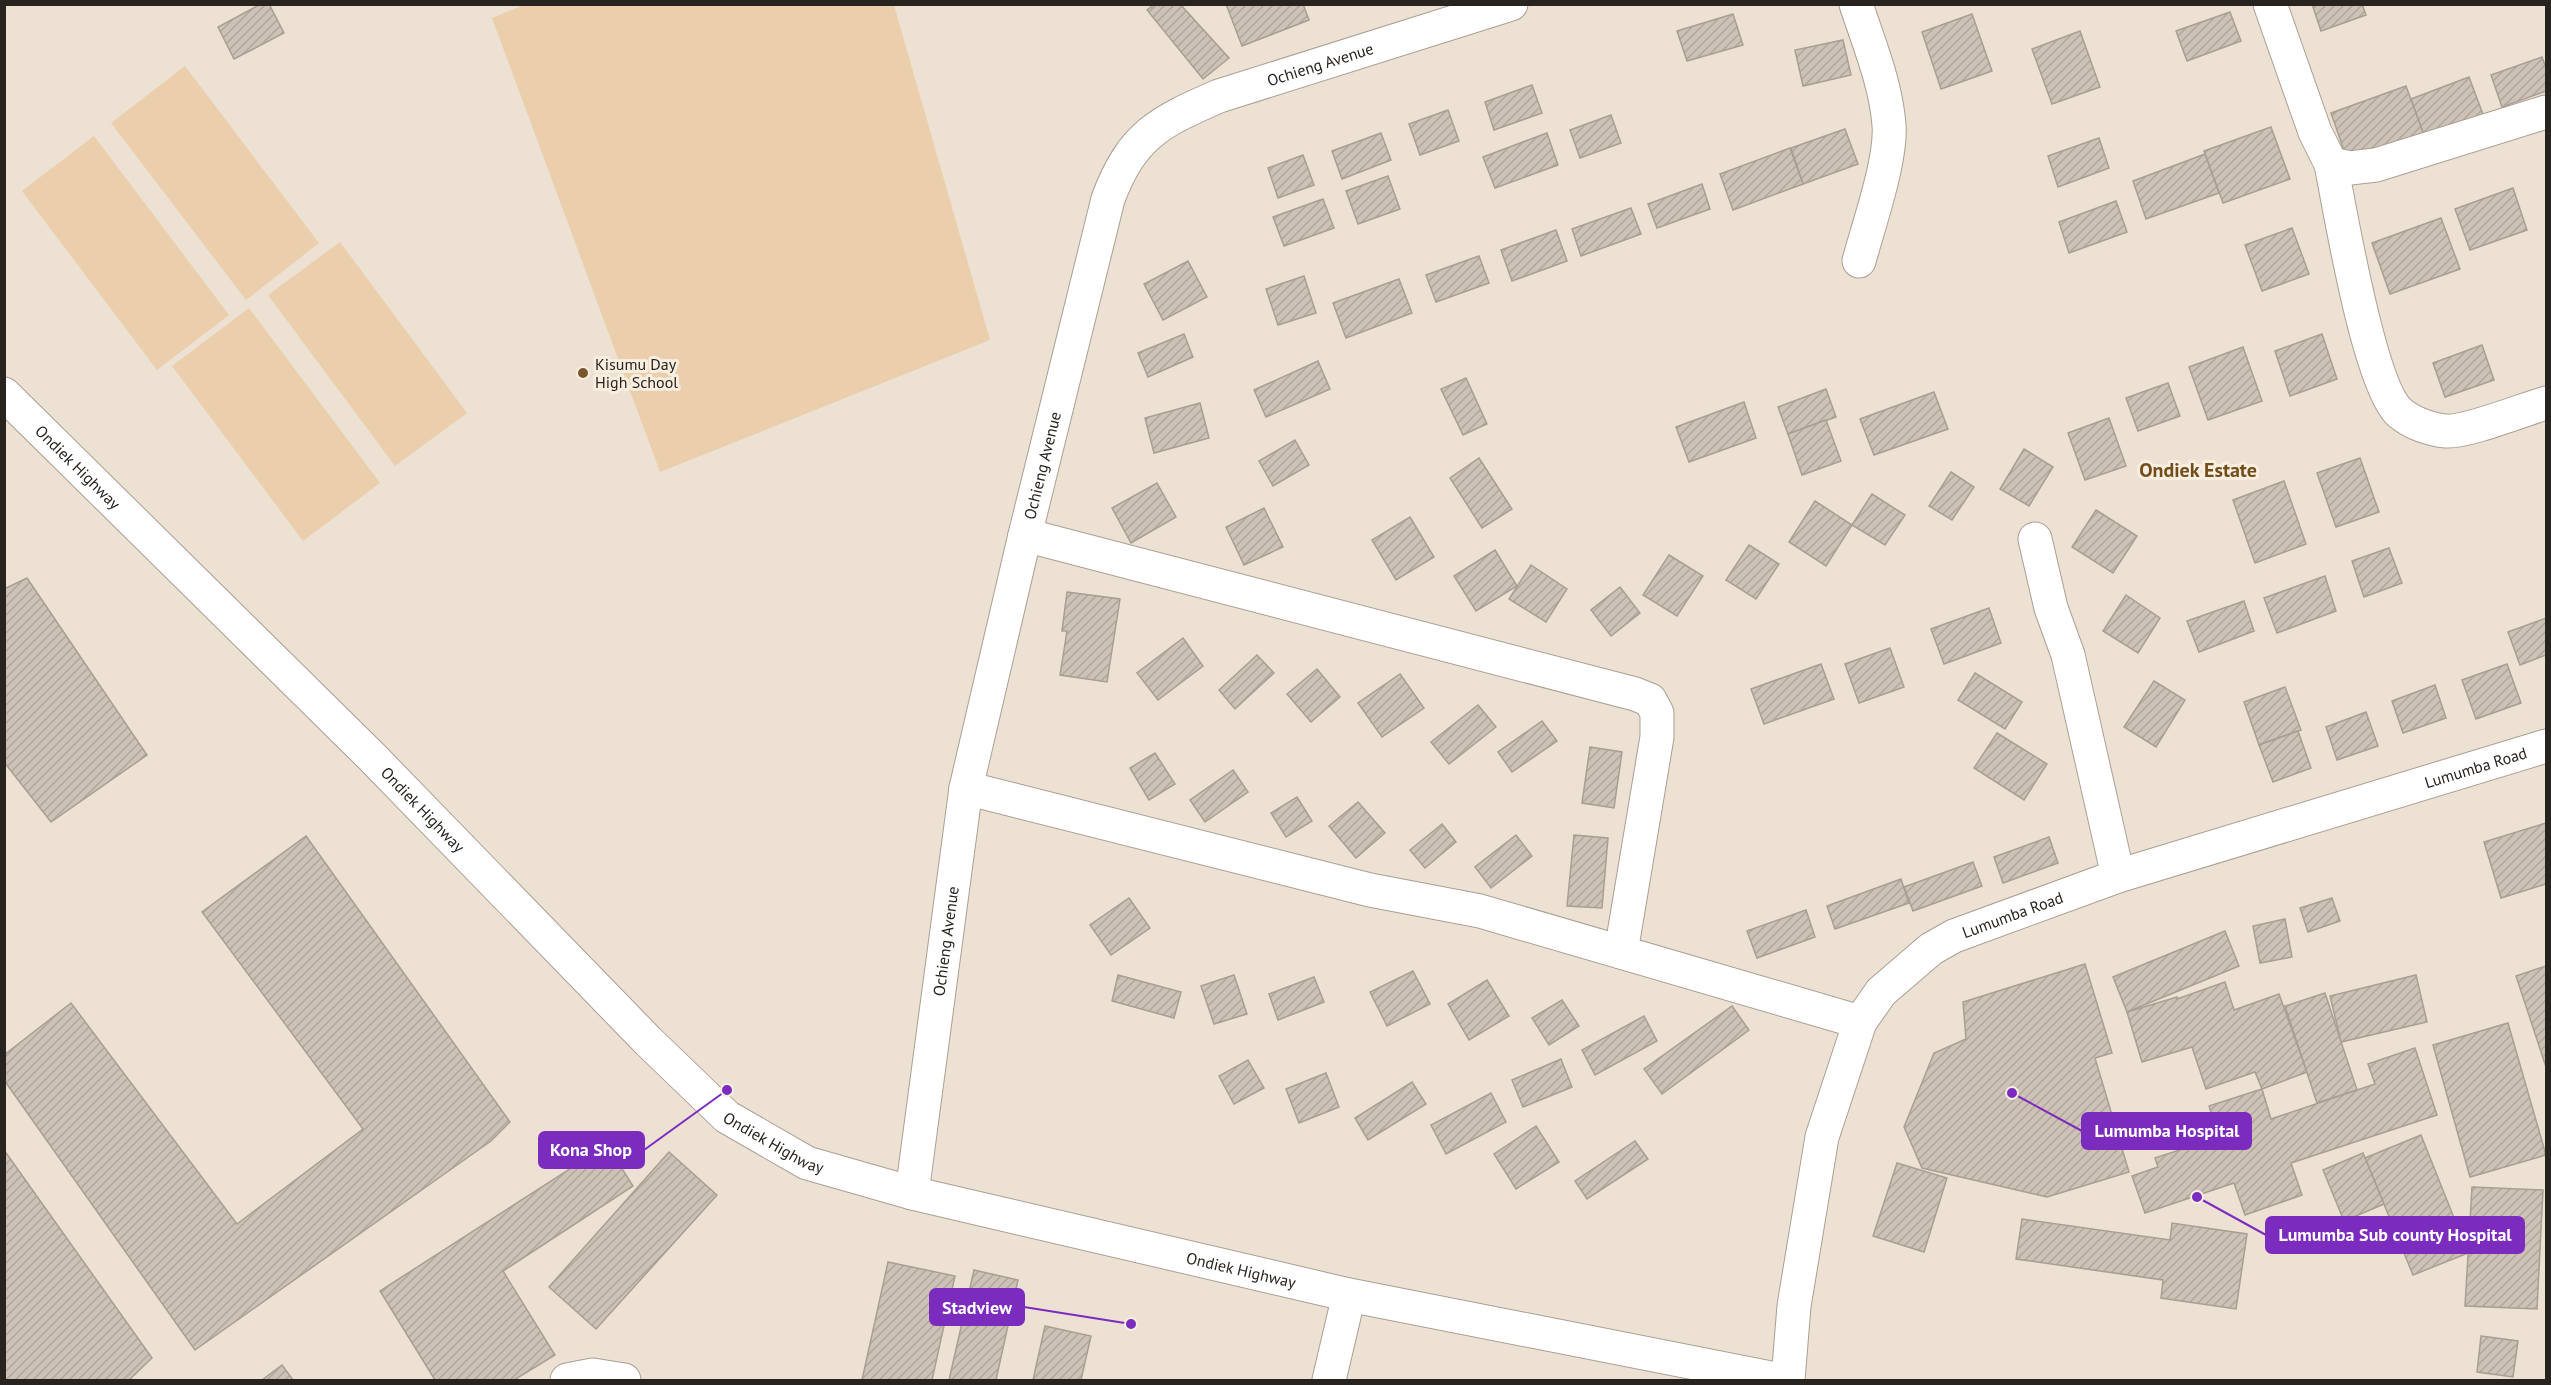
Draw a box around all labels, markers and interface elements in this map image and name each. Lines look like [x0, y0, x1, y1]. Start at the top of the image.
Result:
street label: Ochieng Avenue [1264, 38, 1376, 90]
place label: Kisumu Day High School [595, 354, 678, 392]
marker: Kisumu Day High School [576, 366, 590, 380]
street label: Ochieng Avenue [1019, 409, 1065, 522]
street label: Ondiek Highway [31, 421, 125, 514]
district label: Ondiek Estate [2139, 457, 2257, 483]
street label: Lumumba Road [2422, 742, 2529, 792]
street label: Ondiek Highway [377, 762, 469, 857]
street label: Ochieng Avenue [928, 885, 963, 997]
street label: Lumumba Road [1959, 887, 2066, 942]
street label: Ondiek Highway [720, 1107, 827, 1177]
callout: Lumumba Hospital [2082, 1113, 2251, 1149]
text: Lumumba Hospital [2095, 1119, 2240, 1142]
callout: Kona Shop [539, 1132, 644, 1168]
text: Kona Shop [550, 1138, 632, 1161]
callout: Lumumba Sub county Hospital [2266, 1217, 2524, 1253]
text: Lumumba Sub county Hospital [2278, 1223, 2512, 1246]
street label: Ondiek Highway [1184, 1247, 1298, 1292]
callout: Stadview [930, 1289, 1024, 1325]
text: Stadview [942, 1296, 1013, 1319]

